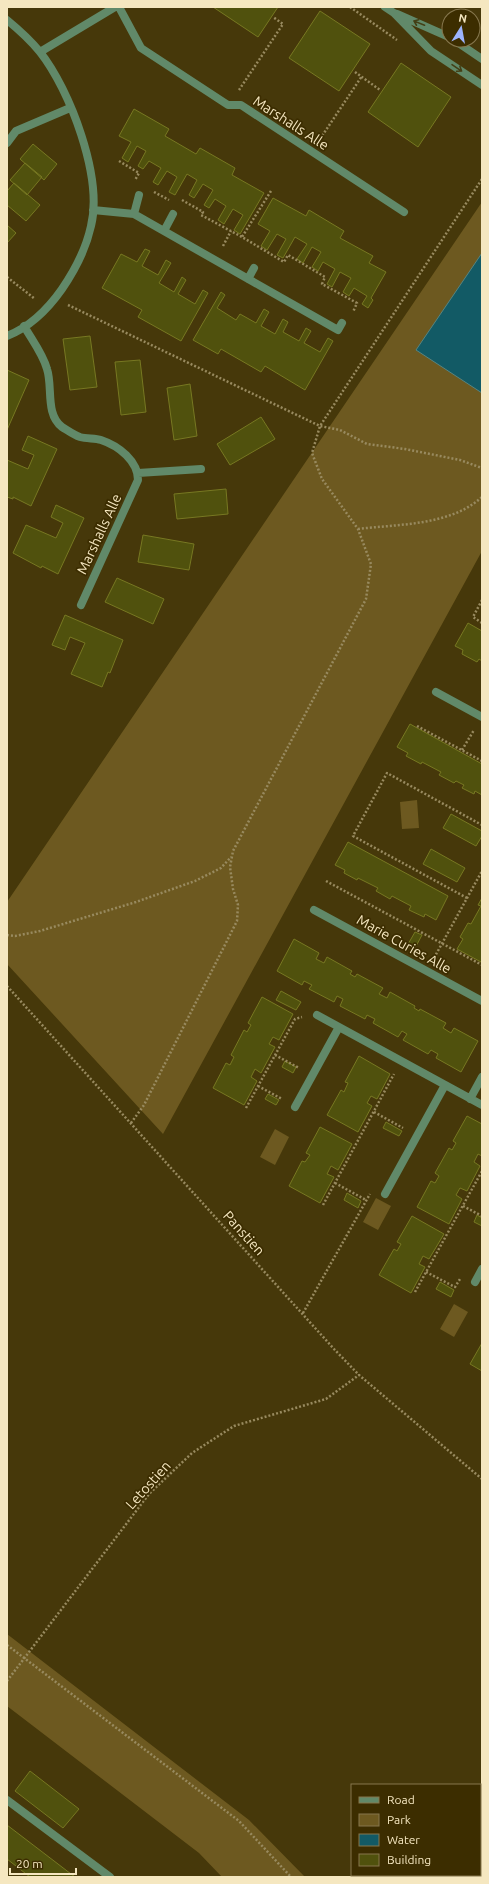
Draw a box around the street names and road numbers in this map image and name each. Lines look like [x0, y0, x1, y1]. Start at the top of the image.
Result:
street label: Marshalls Alle [250, 93, 332, 153]
street label: Marshalls Alle [73, 491, 125, 577]
street label: Marie Curies Alle [354, 911, 454, 977]
street label: Panstien [220, 1208, 268, 1258]
street label: Letostien [122, 1458, 174, 1512]

